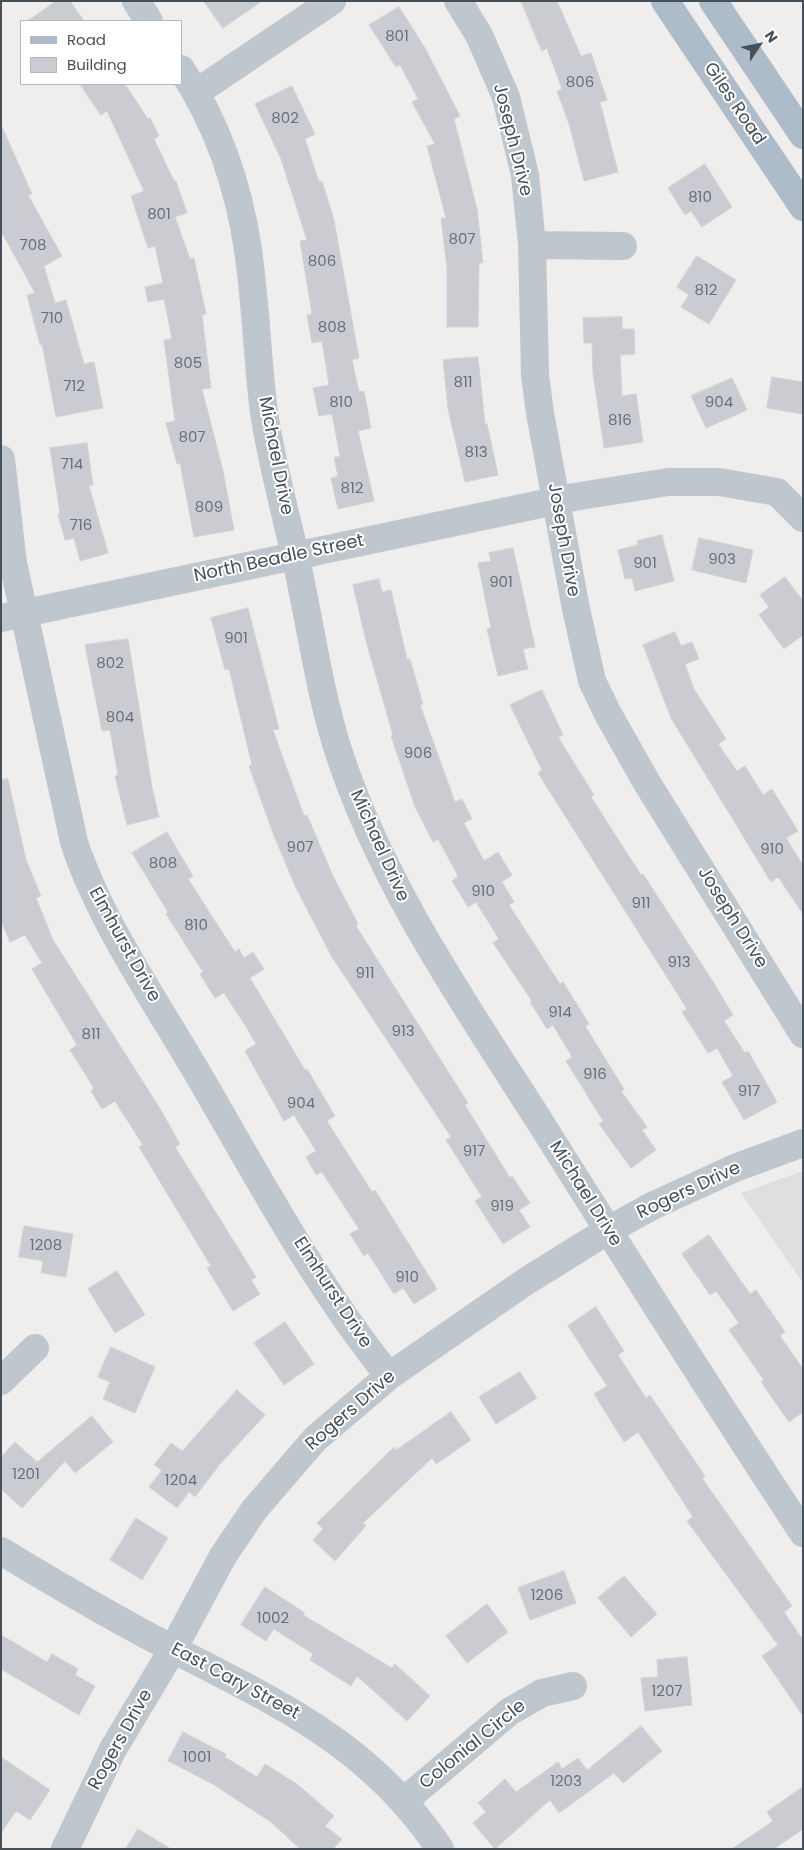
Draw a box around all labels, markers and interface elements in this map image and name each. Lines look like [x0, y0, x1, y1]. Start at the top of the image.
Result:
legend [20, 20, 182, 85]
north arrow [734, 20, 784, 70]
text: N [760, 27, 783, 47]
house number: 801 [385, 28, 409, 46]
text: Road [67, 29, 106, 50]
text: Building [67, 54, 127, 75]
street label: Giles Road [698, 59, 770, 149]
house number: 806 [566, 74, 594, 92]
street label: Joseph Drive [488, 81, 536, 199]
house number: 802 [271, 110, 299, 128]
house number: 810 [688, 189, 712, 207]
house number: 801 [147, 206, 171, 224]
house number: 807 [448, 231, 476, 249]
house number: 708 [19, 237, 47, 255]
house number: 806 [308, 253, 336, 271]
house number: 812 [695, 282, 717, 300]
house number: 710 [41, 310, 63, 328]
house number: 808 [318, 319, 346, 337]
house number: 805 [174, 355, 202, 373]
house number: 811 [453, 374, 473, 392]
house number: 712 [63, 378, 85, 396]
house number: 810 [329, 394, 353, 412]
house number: 904 [705, 394, 733, 412]
street label: Michael Drive [253, 395, 297, 517]
house number: 816 [608, 412, 632, 430]
house number: 807 [178, 429, 206, 447]
house number: 813 [464, 444, 488, 462]
house number: 714 [61, 456, 83, 474]
house number: 812 [341, 480, 363, 498]
street label: Joseph Drive [542, 481, 584, 599]
house number: 809 [195, 499, 223, 517]
house number: 716 [70, 517, 92, 535]
street label: North Beadle Street [192, 530, 366, 588]
house number: 903 [708, 551, 736, 569]
house number: 901 [633, 555, 657, 573]
house number: 901 [489, 574, 513, 592]
house number: 901 [224, 630, 248, 648]
house number: 802 [96, 655, 124, 673]
house number: 804 [106, 709, 134, 727]
house number: 906 [404, 745, 432, 763]
street label: Michael Drive [345, 787, 413, 905]
house number: 907 [286, 839, 314, 857]
house number: 910 [760, 841, 784, 859]
house number: 808 [149, 855, 177, 873]
street label: Joseph Drive [692, 863, 772, 973]
house number: 910 [471, 883, 495, 901]
street label: Elmhurst Drive [84, 884, 164, 1006]
house number: 911 [631, 895, 651, 913]
house number: 810 [184, 917, 208, 935]
house number: 913 [667, 954, 691, 972]
house number: 911 [355, 965, 375, 983]
house number: 914 [548, 1004, 572, 1022]
house number: 913 [391, 1023, 415, 1041]
house number: 811 [81, 1026, 101, 1044]
house number: 916 [583, 1066, 607, 1084]
house number: 917 [738, 1083, 760, 1101]
house number: 904 [287, 1095, 315, 1113]
street label: Michael Drive [544, 1137, 626, 1251]
house number: 917 [463, 1143, 485, 1161]
street label: Rogers Drive [634, 1158, 744, 1224]
house number: 919 [490, 1198, 514, 1216]
street label: Elmhurst Drive [288, 1234, 376, 1352]
house number: 1208 [30, 1237, 62, 1255]
house number: 910 [395, 1269, 419, 1287]
street label: Rogers Drive [302, 1366, 400, 1456]
house number: 1201 [12, 1466, 40, 1484]
house number: 1204 [165, 1472, 197, 1490]
house number: 1206 [531, 1587, 563, 1605]
house number: 1002 [257, 1610, 289, 1628]
street label: East Cary Street [167, 1639, 303, 1725]
house number: 1207 [651, 1683, 683, 1701]
street label: Rogers Drive [84, 1686, 158, 1794]
street label: Colonial Circle [416, 1696, 530, 1794]
house number: 1001 [183, 1749, 211, 1767]
house number: 1203 [550, 1773, 582, 1791]

